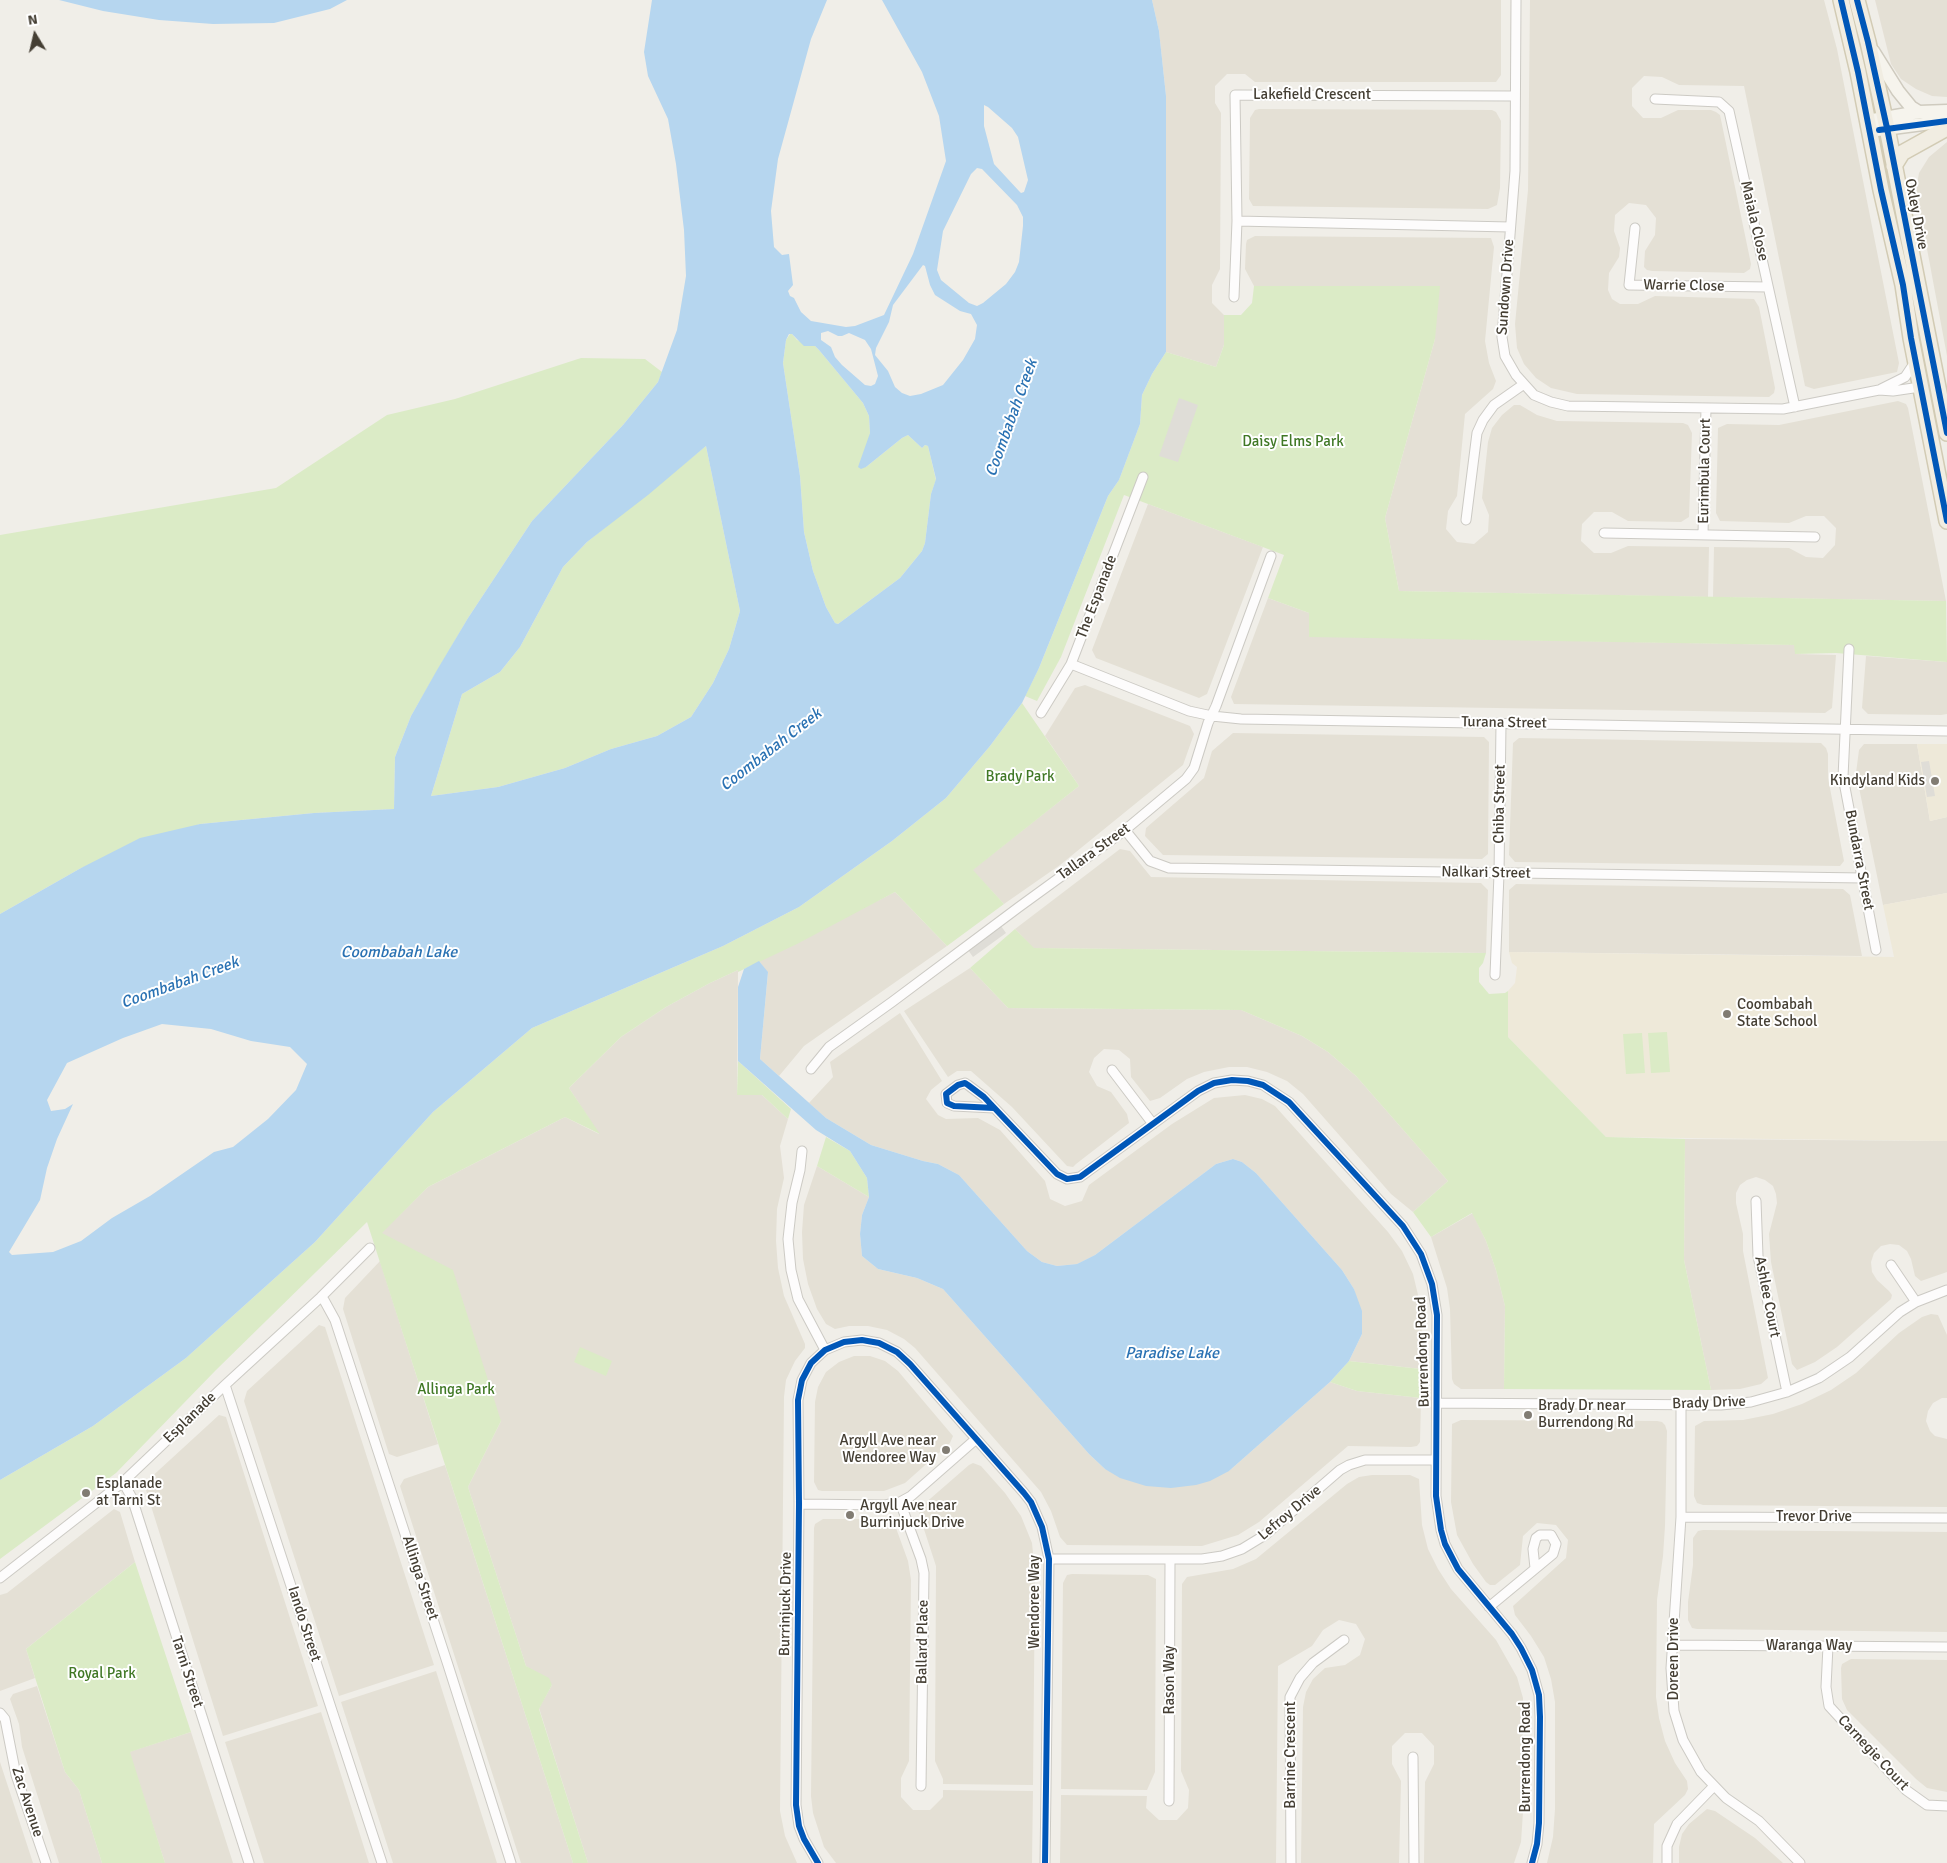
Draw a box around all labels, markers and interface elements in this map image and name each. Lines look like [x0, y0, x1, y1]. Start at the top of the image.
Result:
north arrow [10, 10, 60, 60]
text: N [26, 11, 39, 29]
street label: Lakefield Crescent [1253, 86, 1371, 104]
street label: Oxley Drive [1900, 177, 1932, 251]
street label: Maiala Close [1736, 179, 1772, 263]
street label: Sundown Drive [1494, 238, 1518, 336]
street label: Warrie Close [1643, 276, 1725, 296]
water label: Coombabah Creek [982, 357, 1042, 479]
street label: Eurimbula Court [1695, 418, 1715, 524]
park label: Daisy Elms Park [1242, 433, 1344, 451]
street label: The Espanade [1073, 553, 1121, 641]
water label: Coombabah Creek [716, 704, 826, 796]
street label: Turana Street [1461, 713, 1547, 733]
street label: Chiba Street [1490, 764, 1510, 844]
park label: Brady Park [986, 768, 1054, 786]
place label: Kindyland Kids [1830, 772, 1925, 790]
marker: Kindyland Kids [1929, 775, 1941, 787]
street label: Bundarra Street [1840, 808, 1878, 912]
street label: Tallara Street [1054, 820, 1134, 884]
street label: Nalkari Street [1441, 863, 1531, 883]
water label: Coombabah Lake [341, 943, 457, 963]
water label: Coombabah Creek [119, 953, 241, 1013]
place label: Coombabah State School [1737, 996, 1818, 1031]
marker: Coombabah State School [1721, 1008, 1733, 1020]
street label: Ashlee Court [1750, 1255, 1784, 1339]
street label: Burrendong Road [1412, 1296, 1434, 1408]
water label: Paradise Lake [1125, 1344, 1219, 1364]
park label: Allinga Park [417, 1381, 495, 1399]
street label: Esplanade [160, 1389, 220, 1447]
street label: Brady Drive [1672, 1393, 1746, 1413]
place label: Brady Dr near Burrendong Rd [1538, 1397, 1634, 1432]
marker: Brady Dr near Burrendong Rd [1522, 1409, 1534, 1421]
place label: Argyll Ave near Wendoree Way [839, 1432, 936, 1467]
marker: Argyll Ave near Wendoree Way [940, 1444, 952, 1456]
place label: Esplanade at Tarni St [96, 1475, 162, 1510]
street label: Lefroy Drive [1255, 1481, 1325, 1545]
marker: Esplanade at Tarni St [80, 1487, 92, 1499]
place label: Argyll Ave near Burrinjuck Drive [860, 1497, 965, 1532]
street label: Trevor Drive [1776, 1508, 1852, 1526]
marker: Argyll Ave near Burrinjuck Drive [844, 1509, 856, 1521]
street label: Allinga Street [398, 1533, 442, 1623]
street label: Burrinjuck Drive [776, 1552, 796, 1656]
street label: Wendoree Way [1026, 1555, 1044, 1649]
street label: Iando Street [283, 1584, 325, 1664]
street label: Ballard Place [913, 1600, 933, 1684]
street label: Doreen Drive [1665, 1618, 1683, 1700]
street label: Tarni Street [167, 1634, 207, 1710]
street label: Waranga Way [1766, 1637, 1852, 1655]
street label: Rason Way [1161, 1646, 1179, 1714]
park label: Royal Park [68, 1665, 136, 1683]
street label: Barrine Crescent [1282, 1701, 1300, 1809]
street label: Burrendong Road [1517, 1702, 1535, 1812]
street label: Carnegie Court [1833, 1712, 1913, 1794]
street label: Zac Avenue [7, 1764, 47, 1840]

